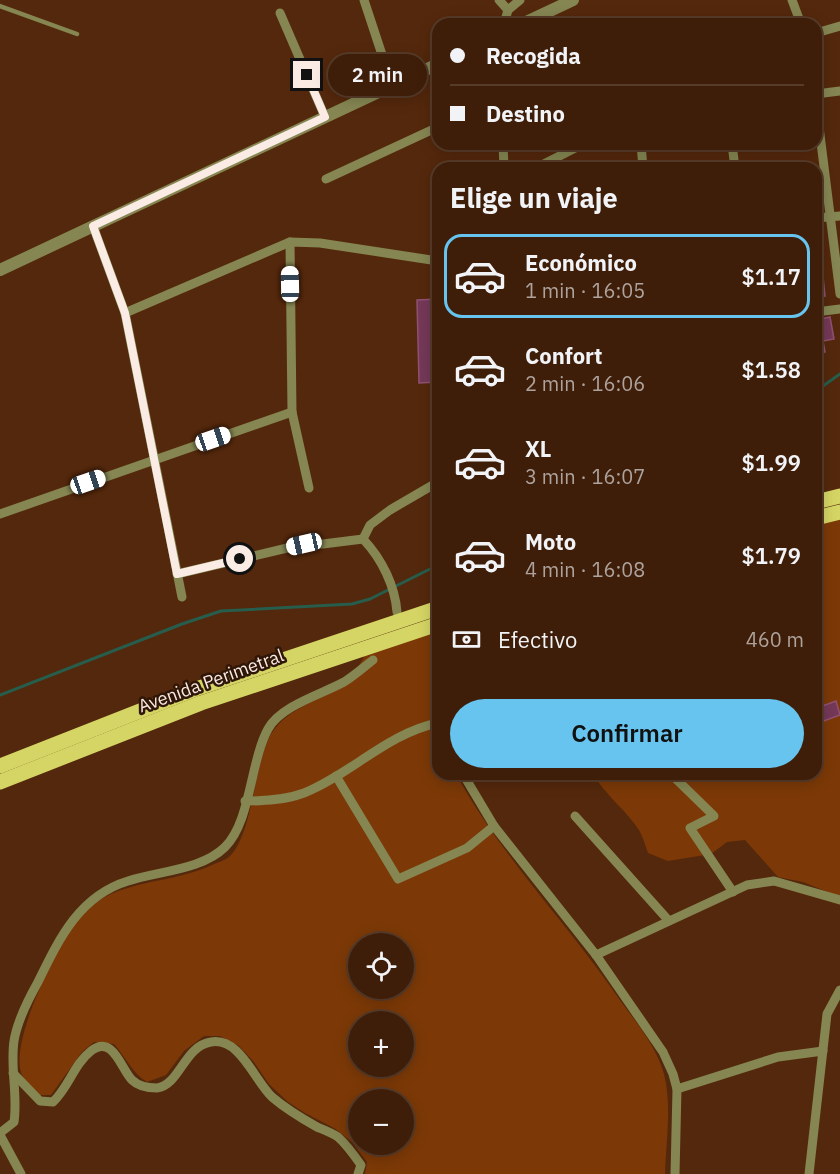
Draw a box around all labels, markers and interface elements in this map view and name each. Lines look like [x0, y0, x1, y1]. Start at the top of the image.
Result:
text: Recogida [486, 41, 581, 70]
callout: 2 min [328, 54, 427, 96]
route end [293, 61, 320, 88]
text: 2 min [352, 61, 403, 88]
text: Destino [486, 99, 565, 128]
text: Elige un viaje [450, 180, 618, 215]
text: Económico [525, 248, 637, 277]
icon: car [453, 249, 507, 303]
text: $1.17 [742, 262, 801, 291]
car [281, 266, 299, 302]
text: 1 min · 16:05 [525, 277, 645, 304]
text: Confort [525, 341, 603, 370]
icon: car [453, 342, 507, 396]
text: $1.58 [742, 355, 801, 384]
text: 2 min · 16:06 [525, 370, 645, 397]
car [193, 425, 233, 453]
text: XL [525, 434, 551, 463]
icon: car [453, 435, 507, 489]
text: $1.99 [742, 448, 801, 477]
text: 3 min · 16:07 [525, 463, 645, 490]
car [68, 468, 108, 496]
text: Moto [525, 527, 576, 556]
icon: car [453, 528, 507, 582]
car [284, 531, 324, 557]
text: $1.79 [742, 541, 801, 570]
route start [226, 545, 253, 572]
text: 4 min · 16:08 [525, 556, 645, 583]
icon: cash [450, 623, 483, 656]
text: Efectivo [498, 625, 577, 654]
text: 460 m [746, 626, 804, 653]
street label: Avenida Perimetral [135, 643, 287, 718]
button: Confirmar [450, 699, 804, 768]
map controls [348, 933, 414, 1155]
button: locate [348, 933, 414, 999]
button: + [348, 1011, 414, 1077]
button: − [348, 1089, 414, 1155]

